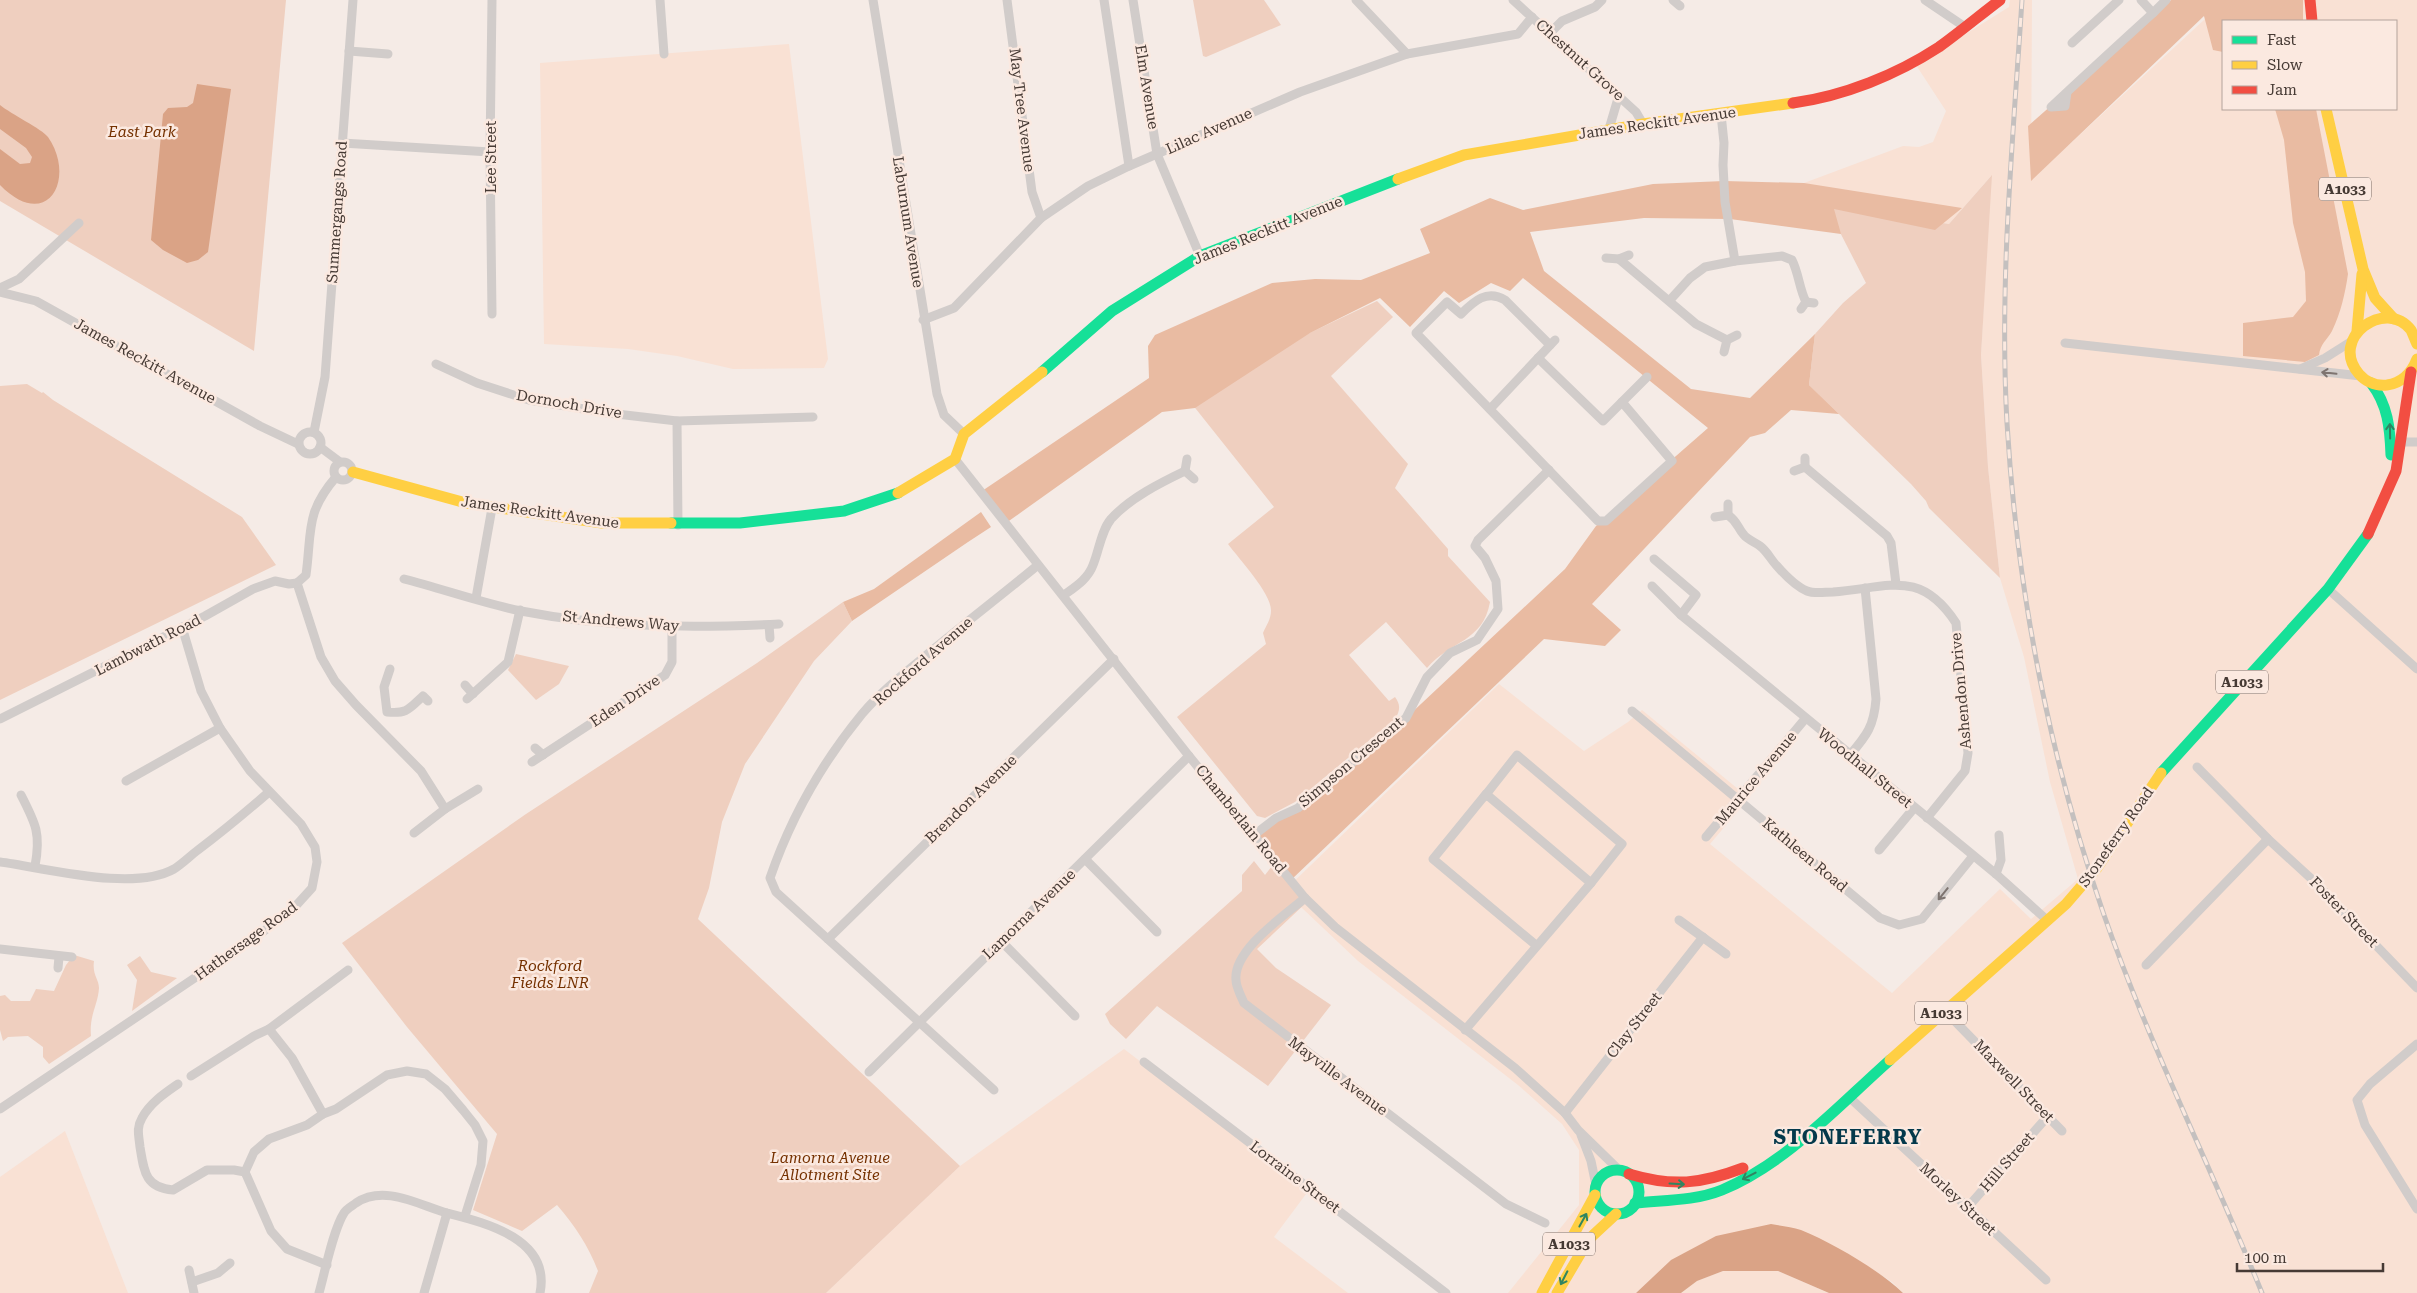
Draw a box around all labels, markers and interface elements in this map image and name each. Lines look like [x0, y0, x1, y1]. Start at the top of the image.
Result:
street label: Chestnut Grove [1532, 16, 1628, 104]
legend [2222, 20, 2397, 110]
text: Fast [2267, 31, 2297, 49]
street label: Elm Avenue [1131, 43, 1163, 131]
street label: May Tree Avenue [1005, 47, 1039, 173]
text: Slow [2267, 56, 2303, 74]
text: Jam [2267, 81, 2297, 99]
street label: James Reckitt Avenue [1577, 103, 1737, 143]
street label: Lilac Avenue [1163, 104, 1255, 158]
street label: Lee Street [482, 120, 500, 193]
park label: East Park [107, 123, 177, 141]
street label: Summergangs Road [323, 140, 351, 284]
street label: Laburnum Avenue [889, 155, 927, 289]
road number: A1033 [2319, 178, 2371, 200]
street label: James Reckitt Avenue [1191, 192, 1345, 268]
street label: James Reckitt Avenue [71, 315, 219, 407]
one-way arrow [2322, 368, 2338, 378]
street label: Dornoch Drive [515, 386, 623, 422]
one-way arrow [2385, 423, 2395, 440]
street label: James Reckitt Avenue [460, 492, 620, 532]
street label: St Andrews Way [562, 607, 680, 635]
street label: Lambwath Road [92, 610, 204, 679]
street label: Rockford Avenue [870, 613, 976, 709]
street label: Ashendon Drive [1947, 632, 1975, 750]
road number: A1033 [2216, 670, 2268, 694]
street label: Eden Drive [587, 671, 663, 731]
street label: Simpson Crescent [1295, 713, 1407, 811]
street label: Woodhall Street [1814, 724, 1916, 812]
street label: Maurice Avenue [1712, 728, 1800, 828]
street label: Brendon Avenue [922, 751, 1020, 847]
street label: Chamberlain Road [1192, 761, 1290, 877]
street label: Stoneferry Road [2075, 783, 2157, 890]
street label: Kathleen Road [1759, 814, 1851, 896]
street label: Lamorna Avenue [979, 865, 1079, 963]
street label: Foster Street [2306, 873, 2382, 951]
one-way arrow [1937, 887, 1948, 900]
street label: Hathersage Road [191, 898, 301, 984]
park label: Rockford Fields LNR [510, 957, 589, 992]
street label: Clay Street [1603, 988, 1666, 1062]
road number: A1033 [1915, 1001, 1967, 1024]
street label: Mayville Avenue [1285, 1033, 1391, 1119]
street label: Maxwell Street [1970, 1036, 2058, 1126]
district label: STONEFERRY [1774, 1125, 1922, 1149]
street label: Hill Street [1976, 1128, 2038, 1196]
street label: Lorraine Street [1246, 1137, 1344, 1217]
park label: Lamorna Avenue Allotment Site [769, 1149, 890, 1184]
street label: Morley Street [1916, 1159, 2000, 1239]
one-way arrow [1742, 1172, 1757, 1181]
one-way arrow [1668, 1180, 1684, 1189]
one-way arrow [1578, 1212, 1588, 1227]
road number: A1033 [1543, 1232, 1595, 1256]
scale bar [2237, 1240, 2383, 1272]
text: 100 m [2244, 1249, 2287, 1267]
one-way arrow [1559, 1270, 1568, 1285]

